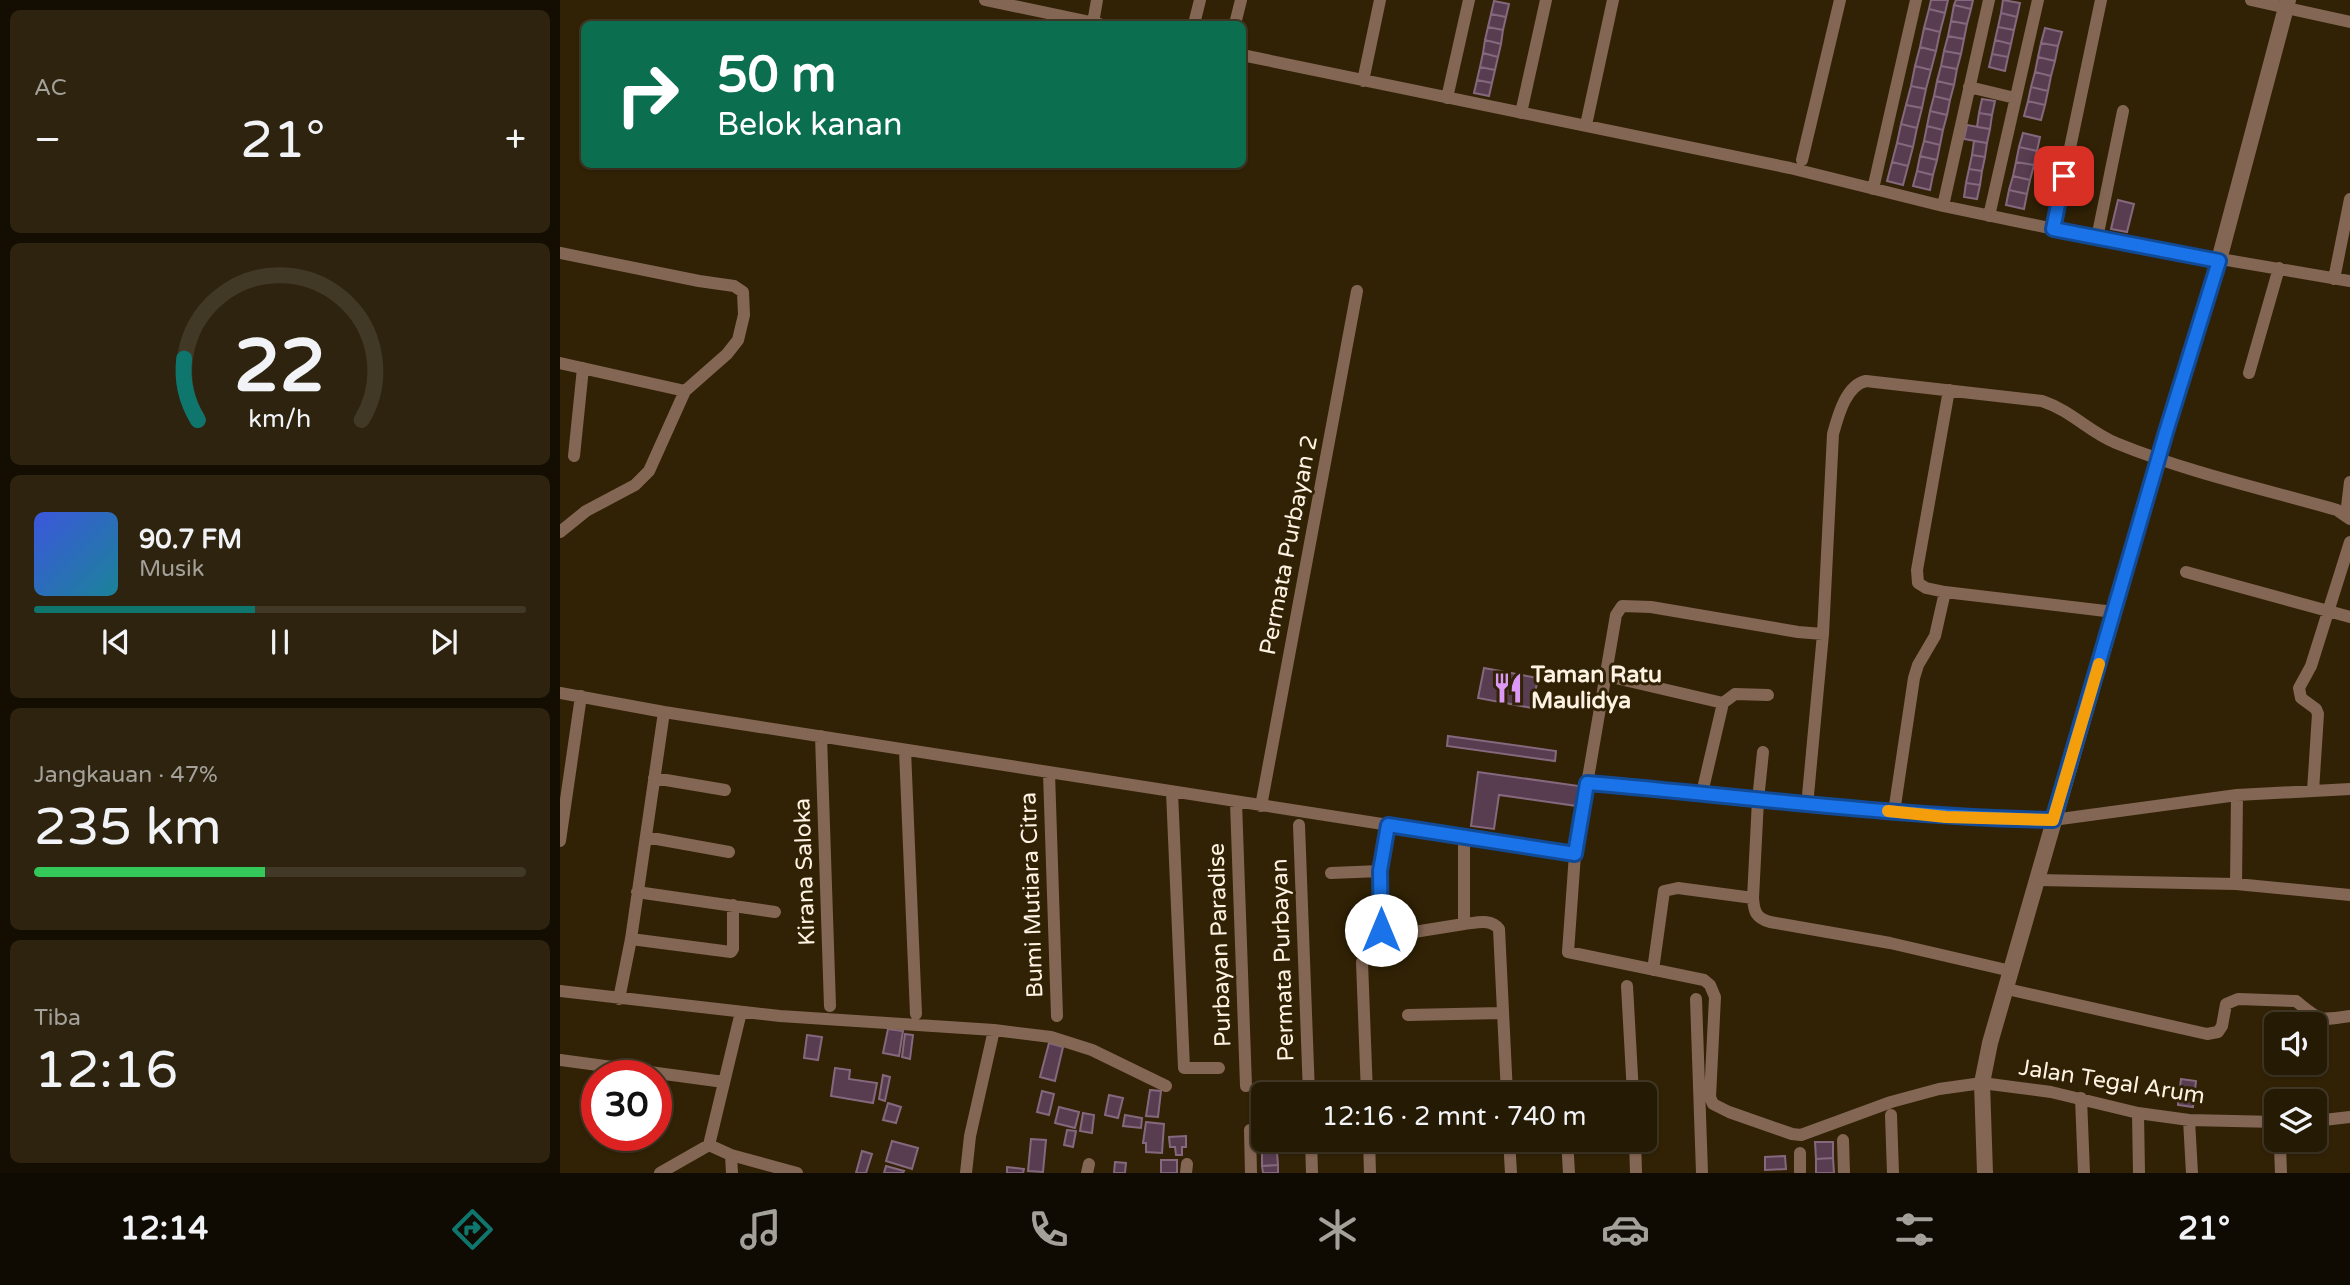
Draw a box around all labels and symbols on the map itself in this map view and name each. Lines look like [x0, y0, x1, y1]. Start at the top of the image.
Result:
pin [2034, 146, 2094, 206]
street label: Permata Purbayan 2 [1254, 433, 1324, 657]
place label: Taman Ratu Maulidya [1530, 661, 1662, 715]
restaurant icon: Taman Ratu Maulidya [1491, 671, 1525, 705]
street label: Bumi Mutiara Citra [1014, 792, 1050, 998]
street label: Kirana Saloka [788, 798, 822, 946]
street label: Purbayan Paradise [1202, 842, 1238, 1048]
street label: Permata Purbayan [1265, 858, 1301, 1062]
position arrow [1344, 893, 1418, 967]
street label: Jalan Tegal Arum [2017, 1053, 2207, 1111]
speed limit sign: 30 [581, 1060, 672, 1151]

